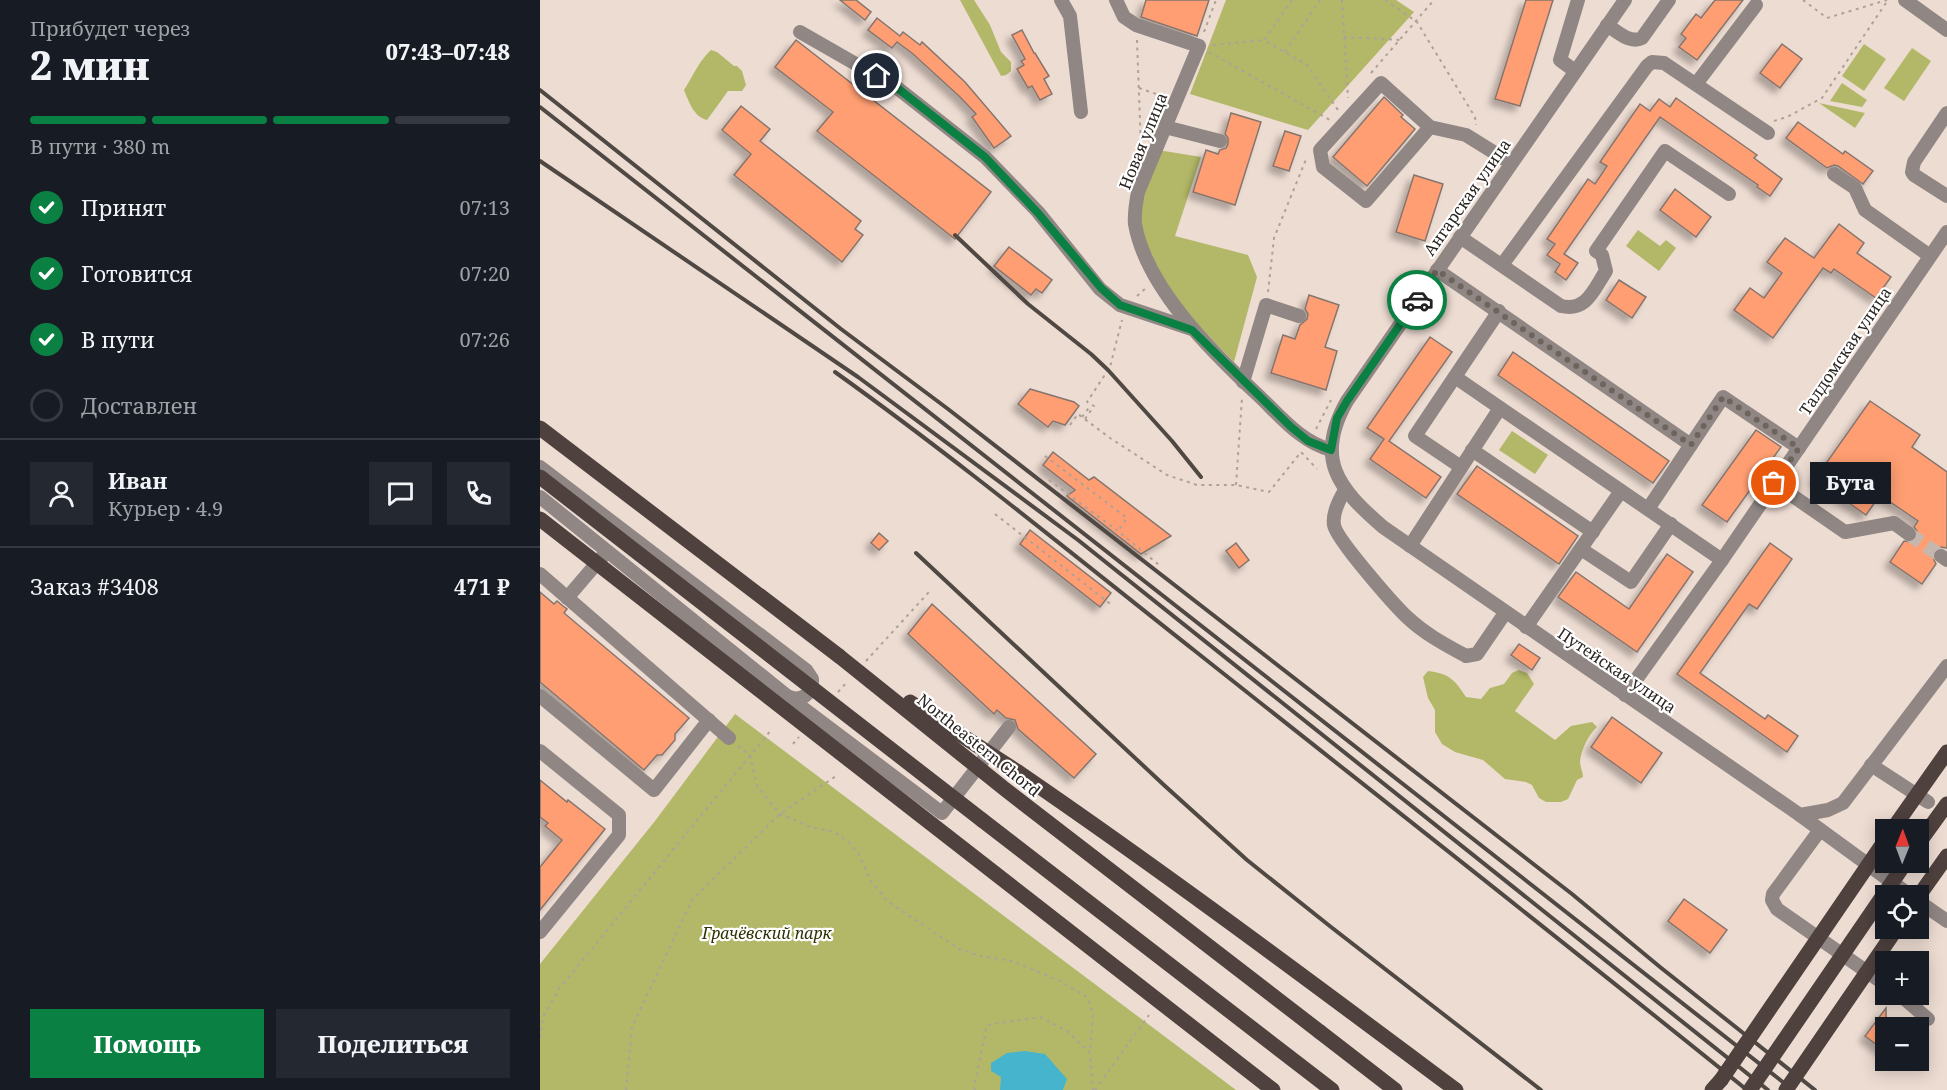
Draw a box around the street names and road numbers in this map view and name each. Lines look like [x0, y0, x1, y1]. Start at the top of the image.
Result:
street label: Новая улица [1114, 89, 1172, 193]
street label: Ангарская улица [1418, 134, 1516, 260]
street label: Талдомская улица [1794, 283, 1896, 419]
street label: Путейская улица [1553, 622, 1681, 718]
street label: Northeastern Chord [913, 689, 1045, 802]

